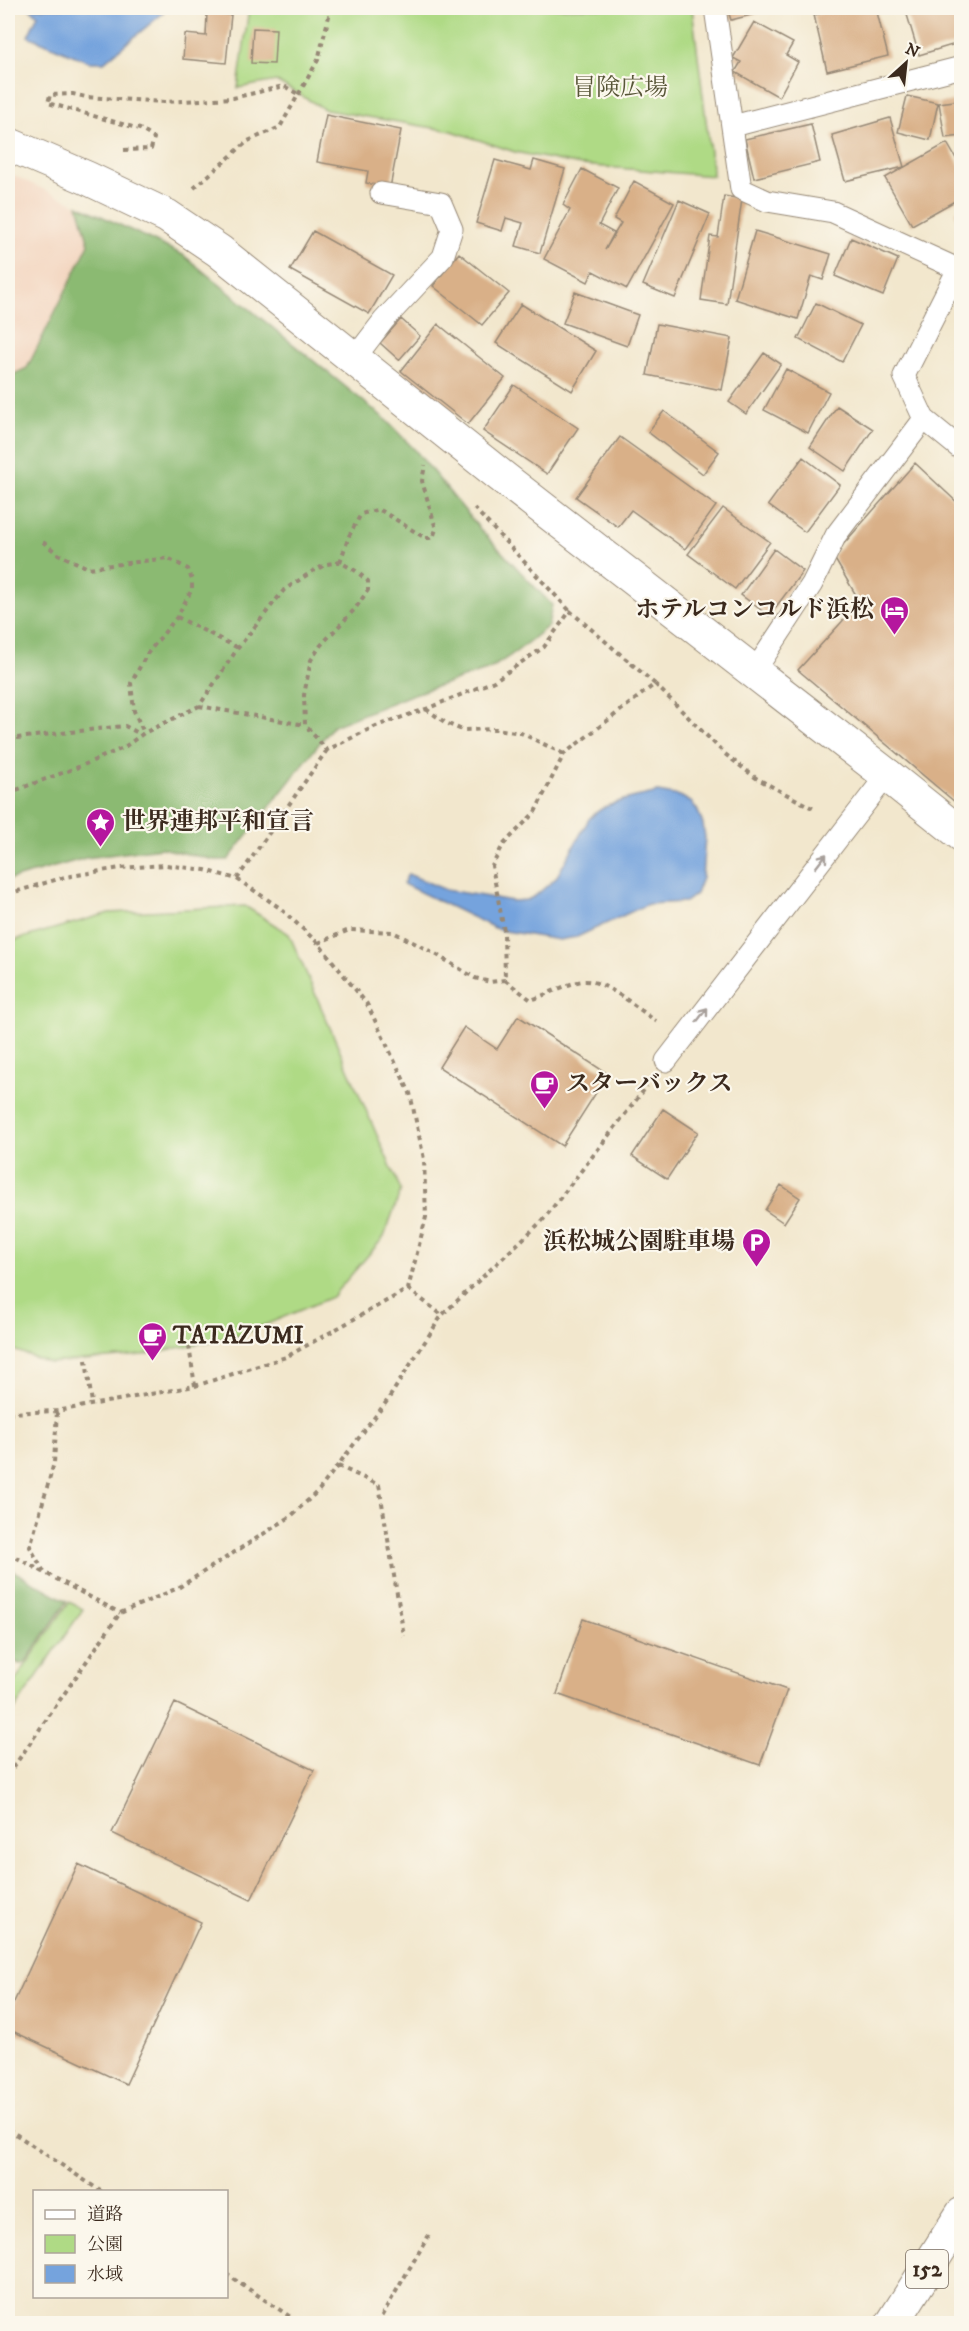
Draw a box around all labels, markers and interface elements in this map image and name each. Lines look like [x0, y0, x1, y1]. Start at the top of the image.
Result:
north arrow [876, 33, 936, 93]
text: N [902, 39, 923, 62]
park label: 冒険広場 [572, 73, 668, 103]
hotel icon: ホテルコンコルド浜松 [879, 594, 911, 636]
place label: ホテルコンコルド浜松 [635, 595, 874, 625]
place icon: 世界連邦平和宣言 [85, 806, 117, 848]
place label: 世界連邦平和宣言 [122, 807, 314, 837]
one-way arrow [815, 853, 828, 869]
one-way arrow [695, 1007, 708, 1023]
cafe icon: スターバックス [529, 1068, 561, 1110]
place label: スターバックス [566, 1069, 733, 1099]
parking icon: 浜松城公園駐車場 [740, 1226, 772, 1268]
place label: 浜松城公園駐車場 [543, 1227, 735, 1257]
cafe icon: TATAZUMI [136, 1320, 168, 1362]
place label: TATAZUMI [172, 1321, 304, 1351]
legend [33, 2190, 228, 2298]
text: 道路 [87, 2204, 123, 2226]
text: 公園 [87, 2234, 123, 2256]
road number: 152 [906, 2250, 948, 2288]
text: 水域 [87, 2264, 123, 2286]

